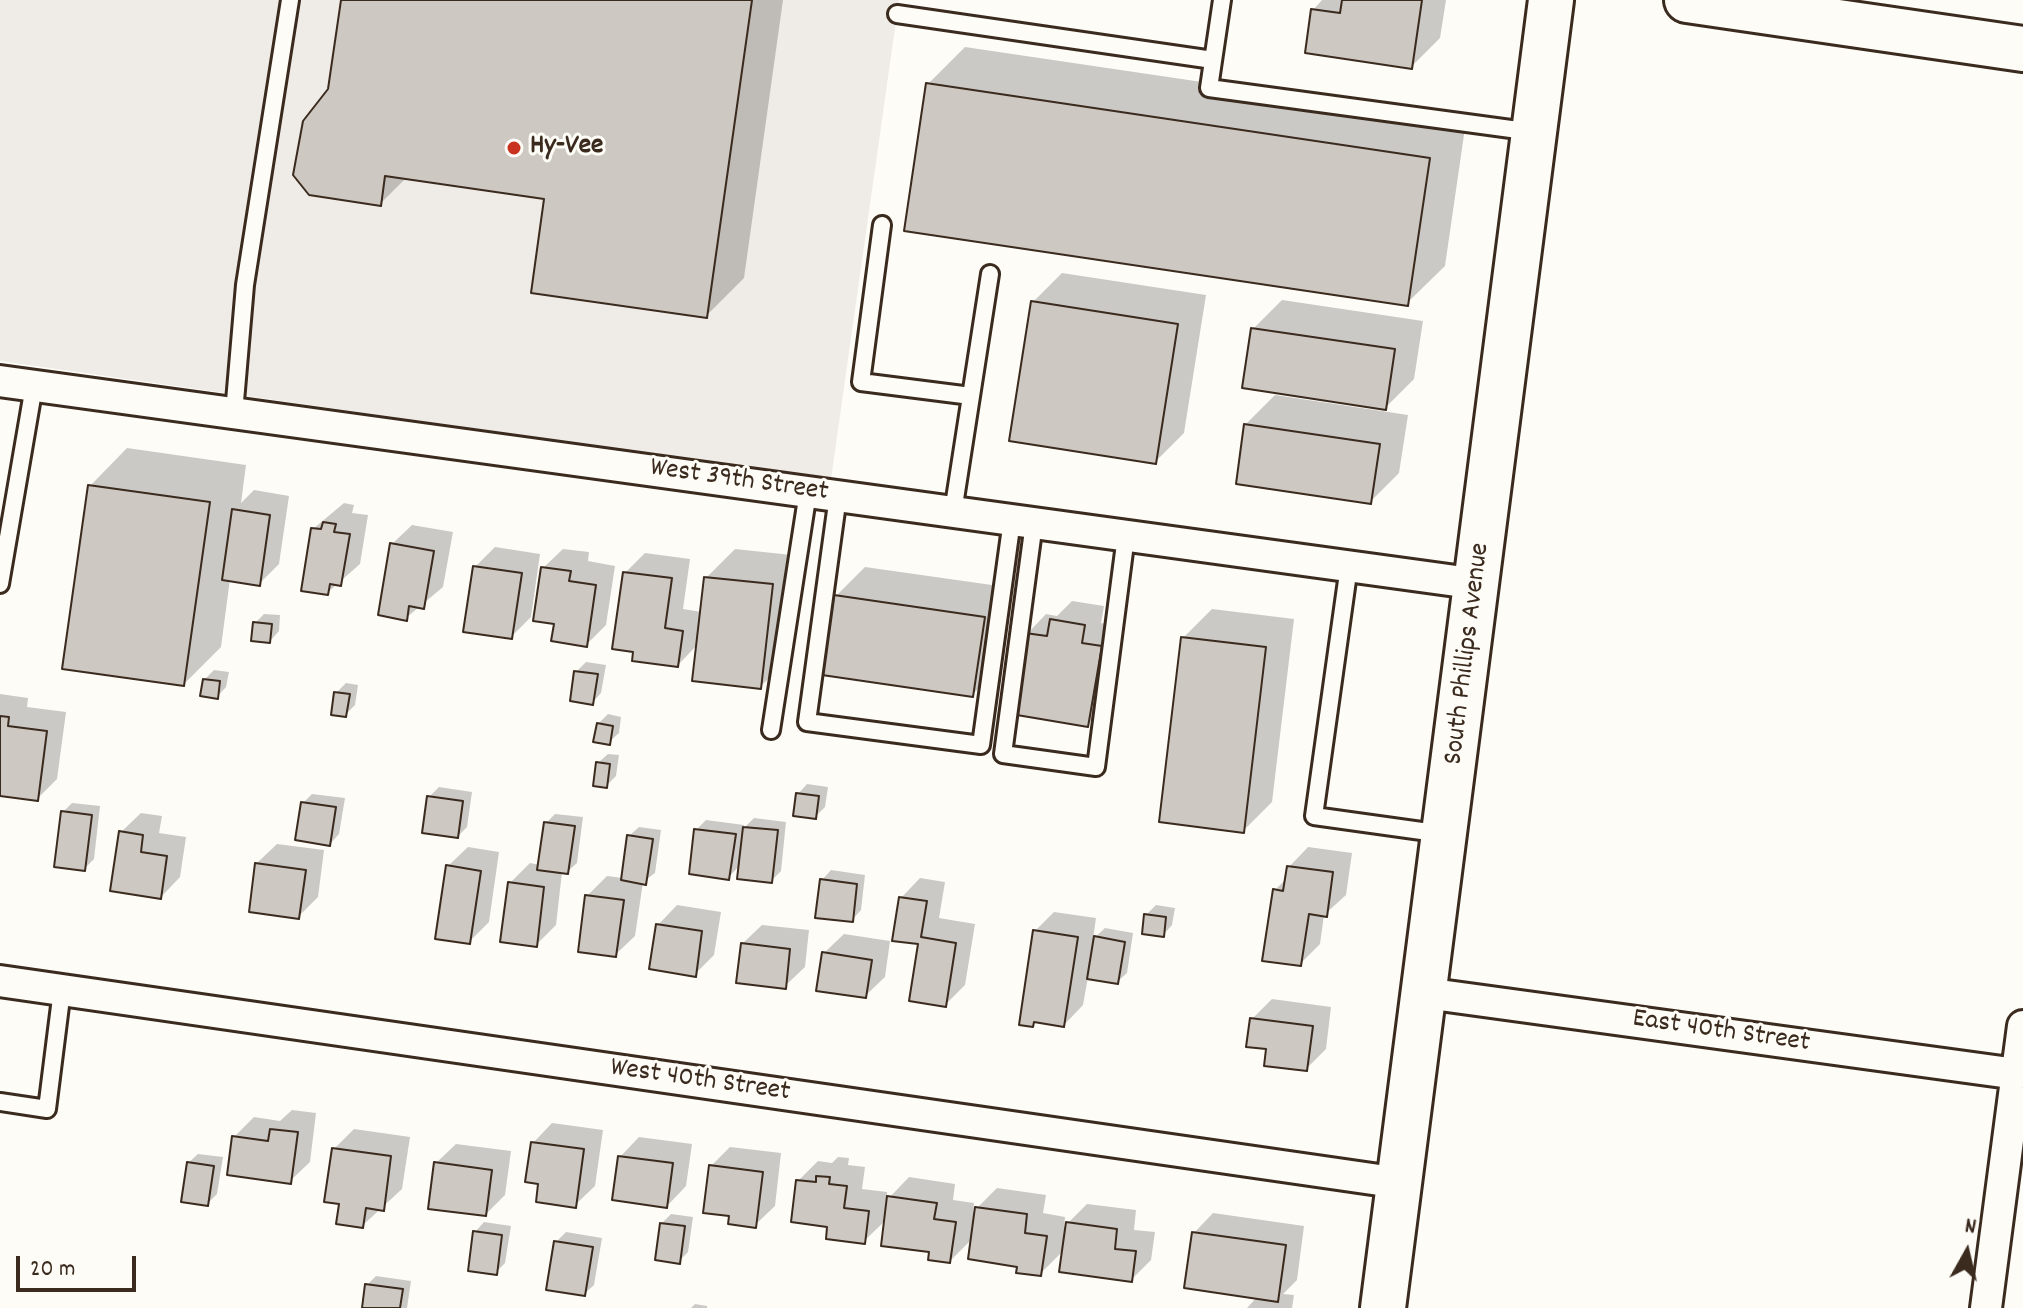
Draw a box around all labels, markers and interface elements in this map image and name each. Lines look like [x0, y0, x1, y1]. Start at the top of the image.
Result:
place label: Hy-Vee [530, 131, 603, 165]
marker: Hy-Vee [505, 139, 523, 157]
street label: West 39th Street [648, 453, 830, 511]
street label: South Phillips Avenue [1439, 541, 1499, 767]
street label: East 40th Street [1630, 1004, 1812, 1062]
street label: West 40th Street [608, 1053, 792, 1111]
north arrow [1927, 1212, 2007, 1292]
text: N [1963, 1212, 1978, 1244]
scale bar [20, 1240, 140, 1290]
text: 20 m [30, 1253, 76, 1287]

